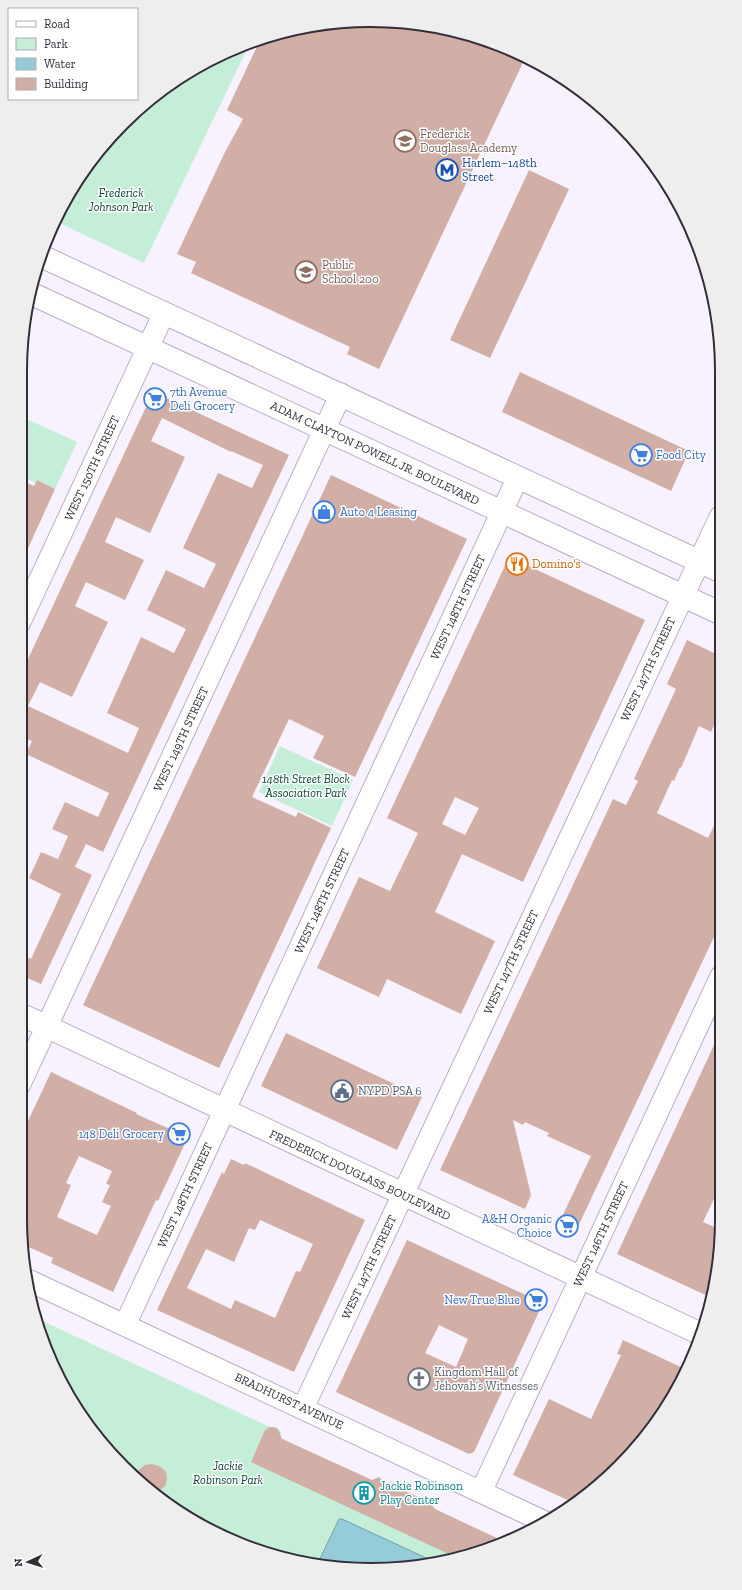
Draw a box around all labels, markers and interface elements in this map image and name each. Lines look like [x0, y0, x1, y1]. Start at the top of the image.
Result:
legend [8, 8, 138, 100]
text: Road [44, 17, 70, 31]
text: Park [44, 37, 69, 51]
text: Water [44, 57, 76, 71]
text: Building [44, 77, 88, 91]
place label: Frederick Douglass Academy [420, 127, 518, 155]
school or university icon: Frederick Douglass Academy [392, 128, 418, 154]
place label: Harlem–148th Street [462, 156, 537, 184]
metro station icon: Harlem–148th Street [434, 157, 460, 183]
park label: Frederick Johnson Park [88, 186, 154, 214]
place label: Public School 200 [322, 258, 379, 286]
school or university icon: Public School 200 [293, 259, 319, 285]
place label: 7th Avenue Deli Grocery [170, 385, 236, 413]
supermarket icon: 7th Avenue Deli Grocery [142, 386, 168, 412]
street label: ADAM CLAYTON POWELL JR. BOULEVARD [268, 398, 482, 508]
street label: WEST 150TH STREET [62, 413, 123, 523]
supermarket icon: Food City [628, 442, 654, 468]
place label: Food City [656, 448, 707, 462]
shop icon: Auto 4 Leasing [311, 499, 337, 525]
place label: Auto 4 Leasing [340, 505, 417, 519]
restaurant icon: Domino's [504, 551, 530, 577]
street label: WEST 148TH STREET [428, 552, 489, 662]
place label: Domino's [532, 557, 581, 571]
street label: WEST 147TH STREET [618, 614, 678, 723]
street label: WEST 149TH STREET [151, 684, 212, 794]
park label: 148th Street Block Association Park [262, 772, 351, 800]
street label: WEST 148TH STREET [292, 846, 353, 956]
street label: WEST 147TH STREET [481, 907, 541, 1016]
public building icon: NYPD PSA 6 [329, 1078, 355, 1104]
place label: NYPD PSA 6 [358, 1084, 422, 1098]
supermarket icon: 148 Deli Grocery [166, 1121, 192, 1147]
place label: 148 Deli Grocery [79, 1127, 165, 1141]
street label: FREDERICK DOUGLASS BOULEVARD [267, 1127, 453, 1223]
street label: WEST 148TH STREET [155, 1140, 216, 1250]
street label: WEST 146TH STREET [571, 1179, 632, 1289]
street label: WEST 147TH STREET [339, 1212, 399, 1321]
place label: A&H Organic Choice [482, 1212, 552, 1240]
supermarket icon: A&H Organic Choice [554, 1213, 580, 1239]
supermarket icon: New True Blue [523, 1287, 549, 1313]
place label: New True Blue [444, 1293, 520, 1307]
place label: Kingdom Hall of Jehovah’s Witnesses [434, 1365, 538, 1393]
church icon: Kingdom Hall of Jehovah’s Witnesses [406, 1366, 432, 1392]
street label: BRADHURST AVENUE [233, 1370, 345, 1432]
park label: Jackie Robinson Park [193, 1459, 264, 1487]
place label: Jackie Robinson Play Center [380, 1479, 463, 1507]
building icon: Jackie Robinson Play Center [351, 1480, 377, 1506]
north arrow [8, 1542, 48, 1582]
text: N [12, 1557, 25, 1567]

